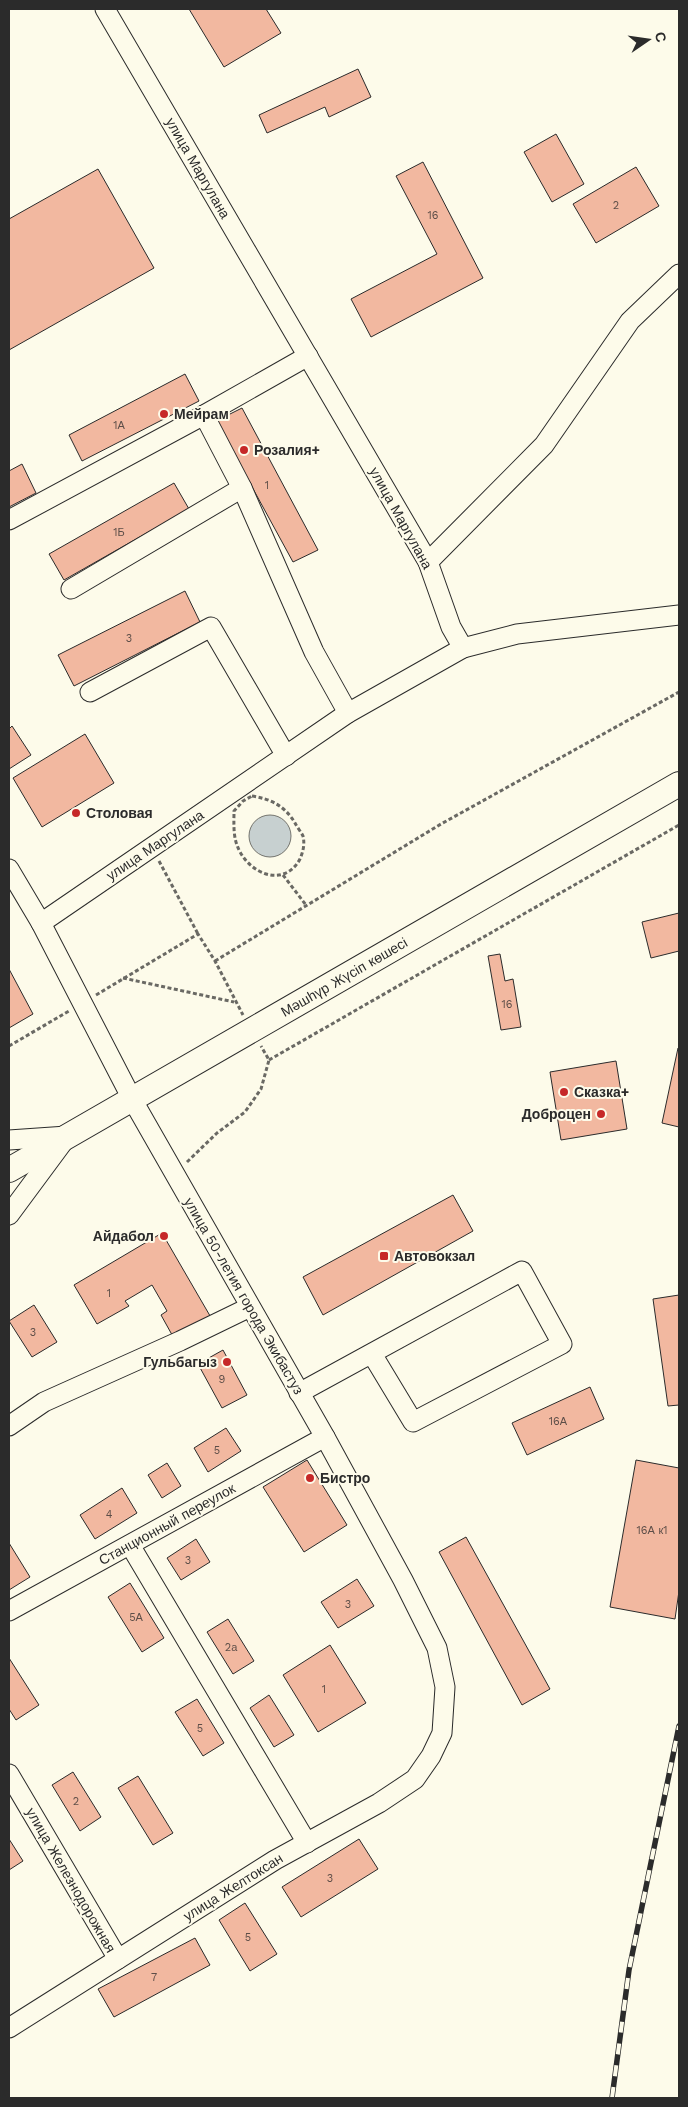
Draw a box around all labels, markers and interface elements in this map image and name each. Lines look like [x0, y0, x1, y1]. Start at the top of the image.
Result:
north arrow [623, 15, 673, 65]
text: С [652, 30, 670, 44]
street label: улица Маргулана [163, 115, 234, 222]
house number: 2 [613, 199, 619, 212]
house number: 16 [428, 209, 439, 222]
place label: Мейрам [174, 406, 229, 422]
marker: Мейрам [158, 408, 170, 420]
house number: 1А [113, 419, 125, 432]
place label: Розалия+ [254, 442, 320, 458]
marker: Розалия+ [238, 444, 250, 456]
street label: улица Маргулана [366, 464, 436, 572]
house number: 1 [265, 479, 269, 492]
house number: 1Б [113, 526, 125, 539]
house number: 3 [126, 632, 132, 645]
place label: Столовая [86, 805, 153, 821]
street label: улица Маргулана [103, 806, 207, 883]
marker: Столовая [70, 807, 82, 819]
street label: Мәшһүр Жүсіп көшесі [278, 934, 410, 1020]
house number: 16 [502, 998, 513, 1011]
place label: Сказка+ [574, 1084, 629, 1100]
marker: Сказка+ [558, 1086, 570, 1098]
place label: Доброцен [522, 1106, 591, 1122]
marker: Доброцен [595, 1108, 607, 1120]
street label: улица 50-летия города Экибастуз [181, 1195, 307, 1397]
place label: Айдабол [93, 1228, 154, 1244]
marker: Айдабол [158, 1230, 170, 1242]
place label: Автовокзал [394, 1248, 475, 1264]
marker: Автовокзал [378, 1250, 390, 1262]
house number: 1 [107, 1287, 111, 1300]
house number: 3 [30, 1326, 36, 1339]
place label: Гульбагыз [143, 1354, 217, 1370]
marker: Гульбагыз [221, 1356, 233, 1368]
house number: 9 [219, 1373, 226, 1386]
house number: 16А [549, 1415, 568, 1428]
house number: 5 [214, 1444, 220, 1457]
place label: Бистро [320, 1470, 370, 1486]
marker: Бистро [304, 1472, 316, 1484]
street label: Станционный переулок [96, 1479, 239, 1568]
house number: 4 [106, 1508, 113, 1521]
house number: 16А к1 [636, 1524, 668, 1537]
house number: 3 [185, 1554, 191, 1567]
house number: 3 [345, 1598, 351, 1611]
house number: 5А [129, 1611, 144, 1624]
house number: 2а [225, 1641, 238, 1654]
house number: 1 [322, 1683, 326, 1696]
house number: 5 [197, 1722, 203, 1735]
house number: 2 [73, 1795, 79, 1808]
street label: улица Железнодорожная [23, 1805, 119, 1955]
street label: улица Желтоксан [180, 1850, 286, 1924]
house number: 3 [327, 1872, 333, 1885]
house number: 5 [245, 1931, 251, 1944]
house number: 7 [151, 1971, 157, 1984]

